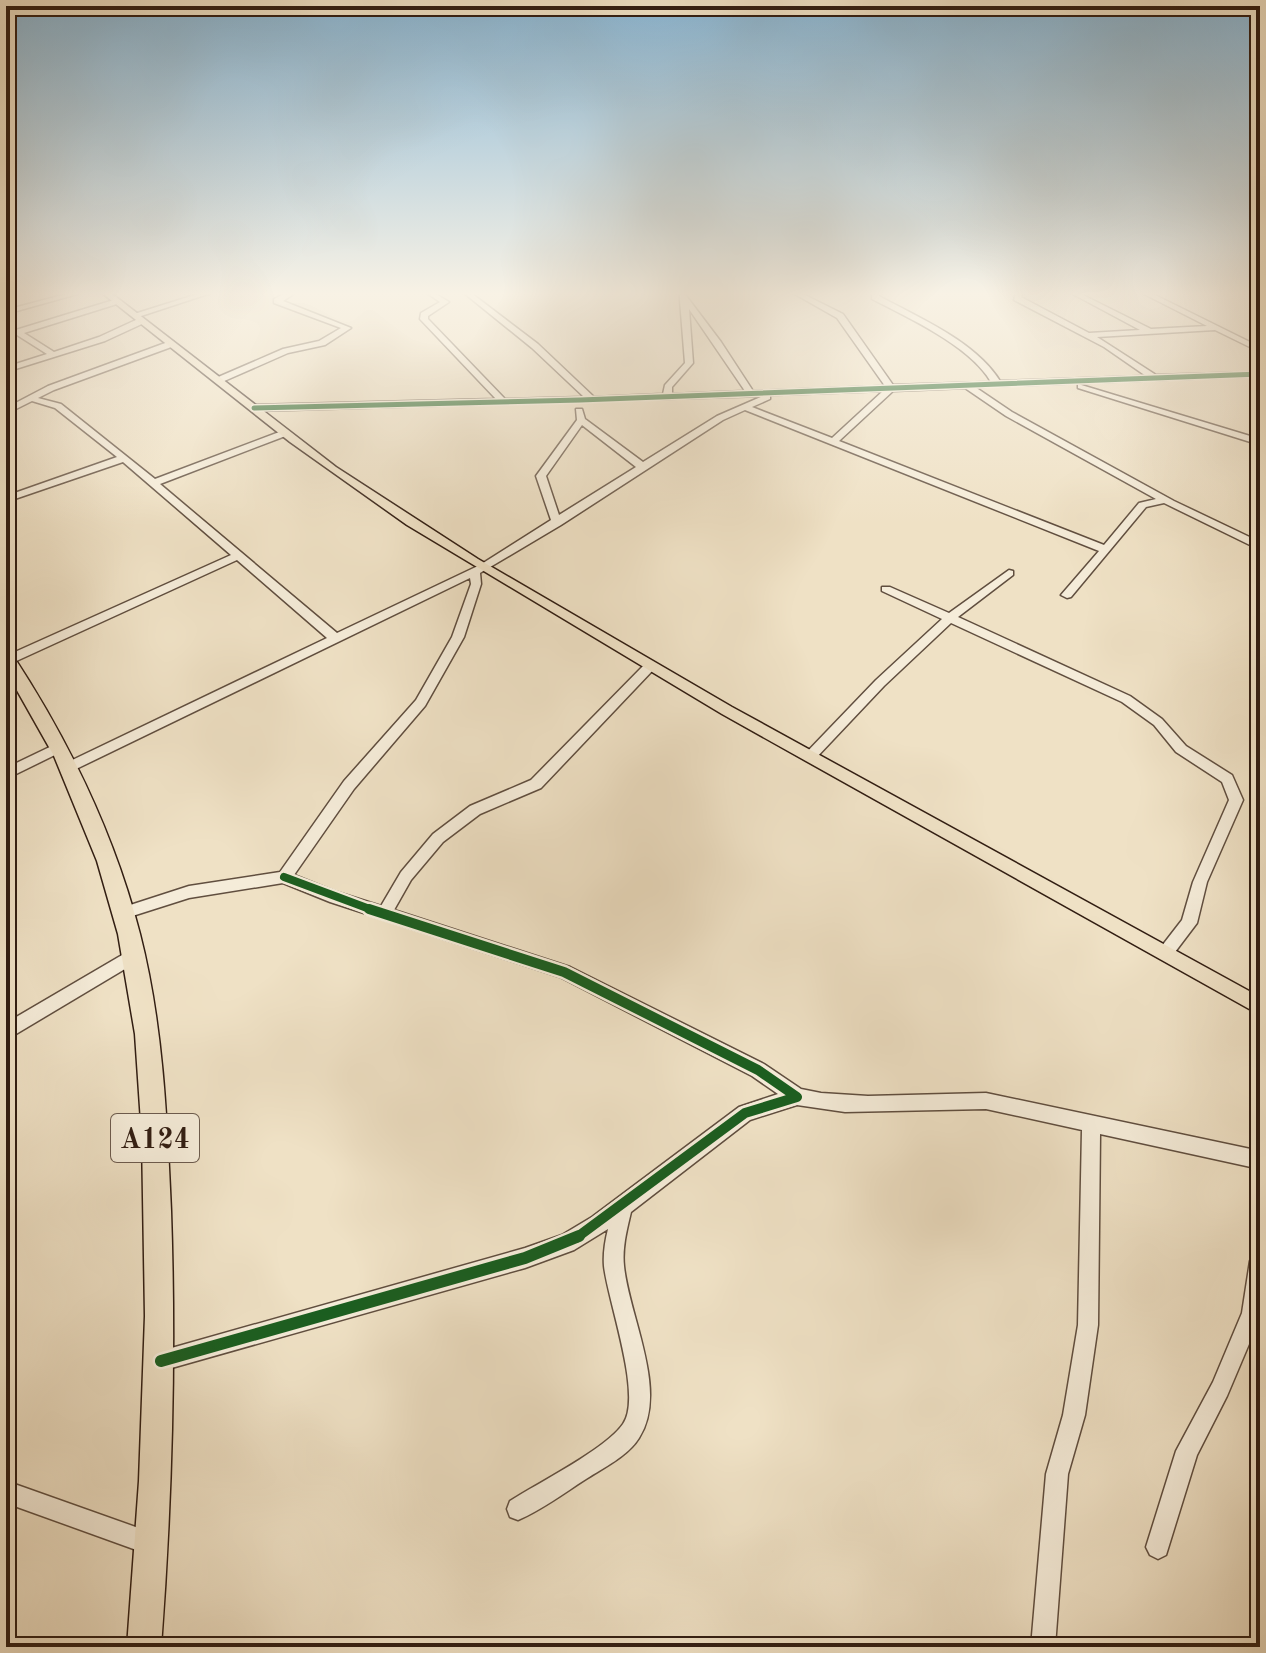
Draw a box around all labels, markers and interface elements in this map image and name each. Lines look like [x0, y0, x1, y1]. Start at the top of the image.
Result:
road number: A124 [111, 1114, 199, 1162]

